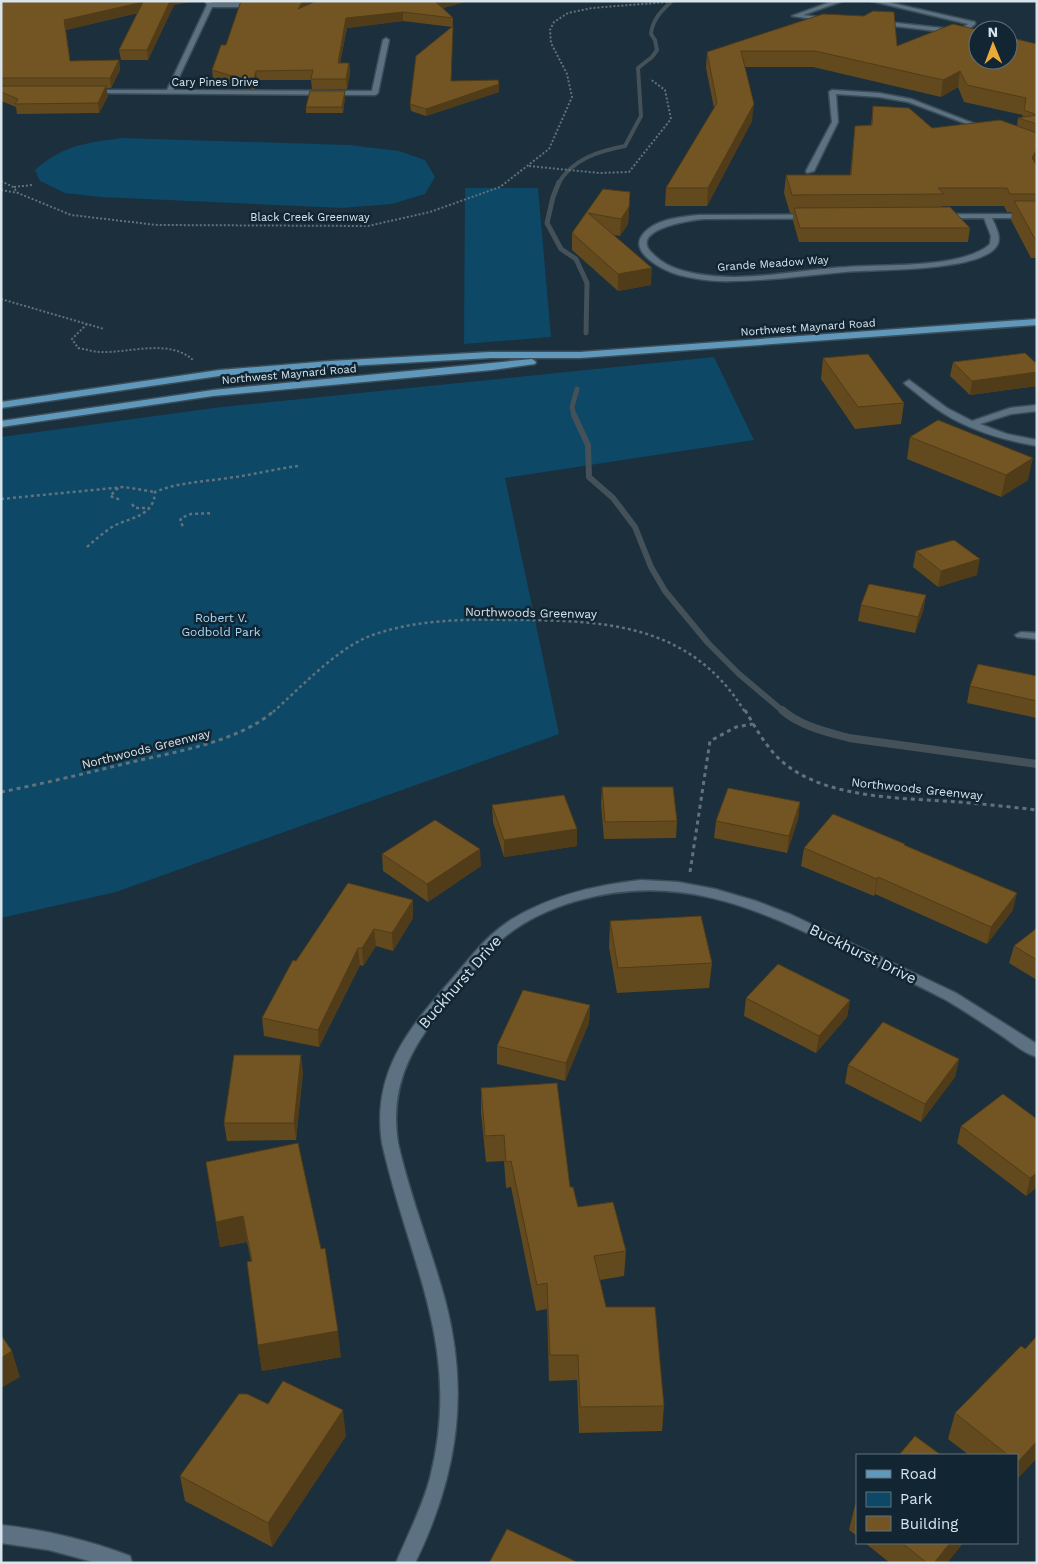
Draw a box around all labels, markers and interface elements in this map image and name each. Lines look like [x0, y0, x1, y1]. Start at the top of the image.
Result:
north arrow [968, 20, 1018, 70]
text: N [987, 24, 998, 40]
street label: Cary Pines Drive [171, 76, 259, 89]
street label: Black Creek Greenway [250, 211, 370, 224]
street label: Grande Meadow Way [717, 253, 830, 274]
street label: Northwest Maynard Road [740, 316, 876, 339]
street label: Northwest Maynard Road [221, 362, 357, 387]
street label: Northwoods Greenway [465, 605, 598, 621]
park label: Robert V. Godbold Park [181, 611, 261, 639]
street label: Northwoods Greenway [80, 726, 213, 772]
street label: Northwoods Greenway [851, 775, 984, 803]
street label: Buckhurst Drive [807, 920, 919, 988]
street label: Buckhurst Drive [415, 932, 505, 1032]
legend [856, 1454, 1018, 1544]
text: Road [900, 1465, 937, 1483]
text: Park [900, 1490, 933, 1508]
text: Building [900, 1515, 958, 1533]

